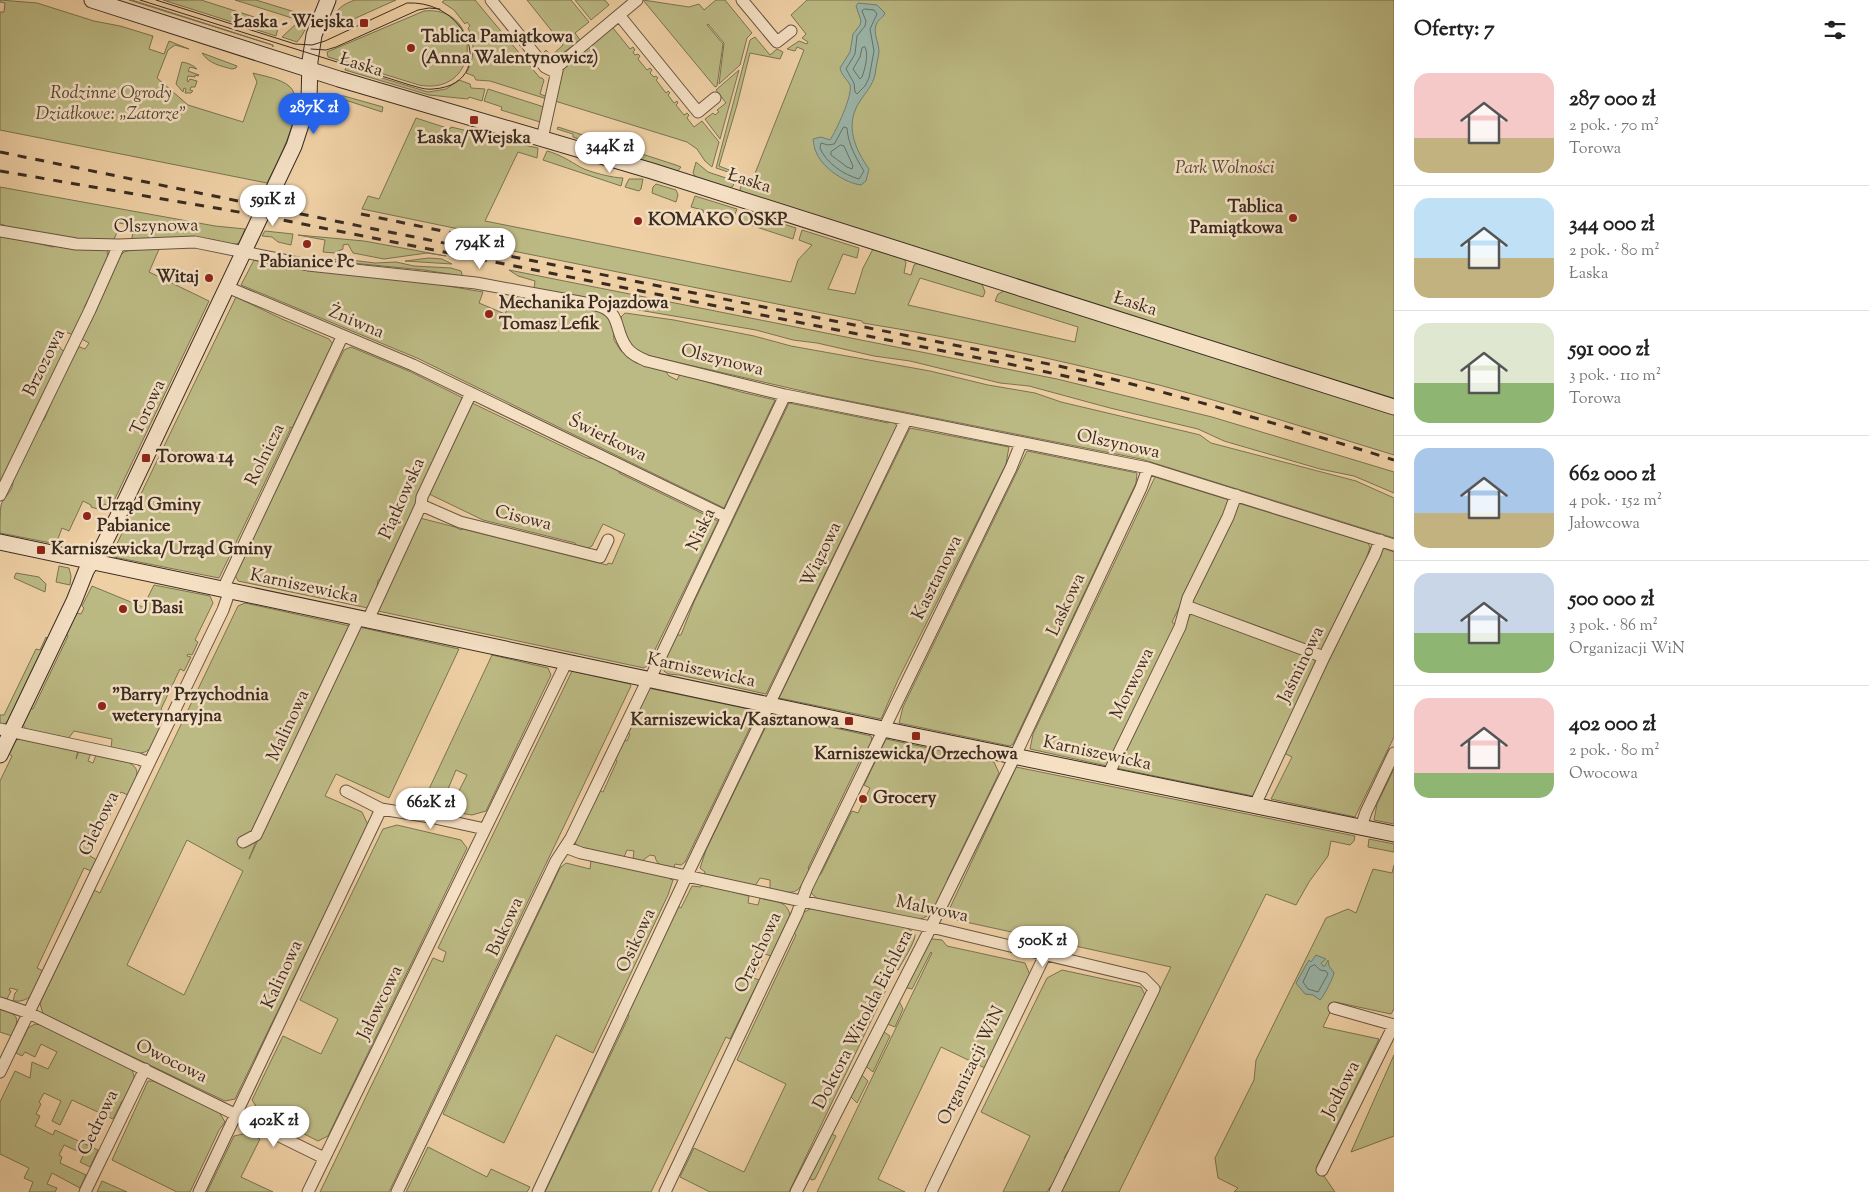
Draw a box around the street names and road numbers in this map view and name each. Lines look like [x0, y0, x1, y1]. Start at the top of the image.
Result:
street label: Łaska [336, 47, 386, 85]
street label: Łaska [724, 163, 774, 201]
street label: Olszynowa [113, 213, 199, 241]
street label: Łaska [1110, 286, 1160, 324]
street label: Żniwna [324, 300, 388, 346]
street label: Brzozowa [17, 325, 73, 401]
street label: Olszynowa [678, 338, 766, 384]
street label: Torowa [125, 376, 173, 440]
street label: Świerkowa [563, 408, 651, 469]
street label: Rolnicza [240, 420, 292, 490]
street label: Olszynowa [1074, 423, 1162, 467]
street label: Piątkowska [373, 454, 433, 544]
street label: Cisowa [492, 499, 554, 539]
street label: Niska [681, 504, 723, 556]
street label: Wiązowa [795, 518, 849, 592]
street label: Kasztanowa [906, 531, 970, 625]
street label: Karniszewicka [247, 563, 361, 611]
street label: Laskowa [1041, 569, 1093, 641]
street label: Jaśminowa [1272, 622, 1332, 709]
street label: Morwowa [1104, 644, 1162, 724]
street label: Karniszewicka [644, 647, 758, 695]
street label: Malinowa [261, 686, 317, 766]
street label: Karniszewicka [1040, 730, 1154, 778]
street label: Glebowa [73, 787, 127, 861]
street label: Malwowa [893, 890, 971, 930]
street label: Bukowa [481, 893, 531, 961]
street label: Osikowa [611, 905, 663, 977]
street label: Orzechowa [729, 908, 789, 998]
street label: Doktora Witolda Eichlera [807, 926, 921, 1114]
street label: Kalinowa [256, 936, 310, 1014]
street label: Jałowcowa [351, 961, 410, 1045]
street label: Organizacji WiN [932, 1002, 1012, 1130]
street label: Owocowa [131, 1033, 211, 1091]
street label: Jodłowa [1316, 1057, 1367, 1124]
street label: Cedrowa [72, 1086, 126, 1160]

